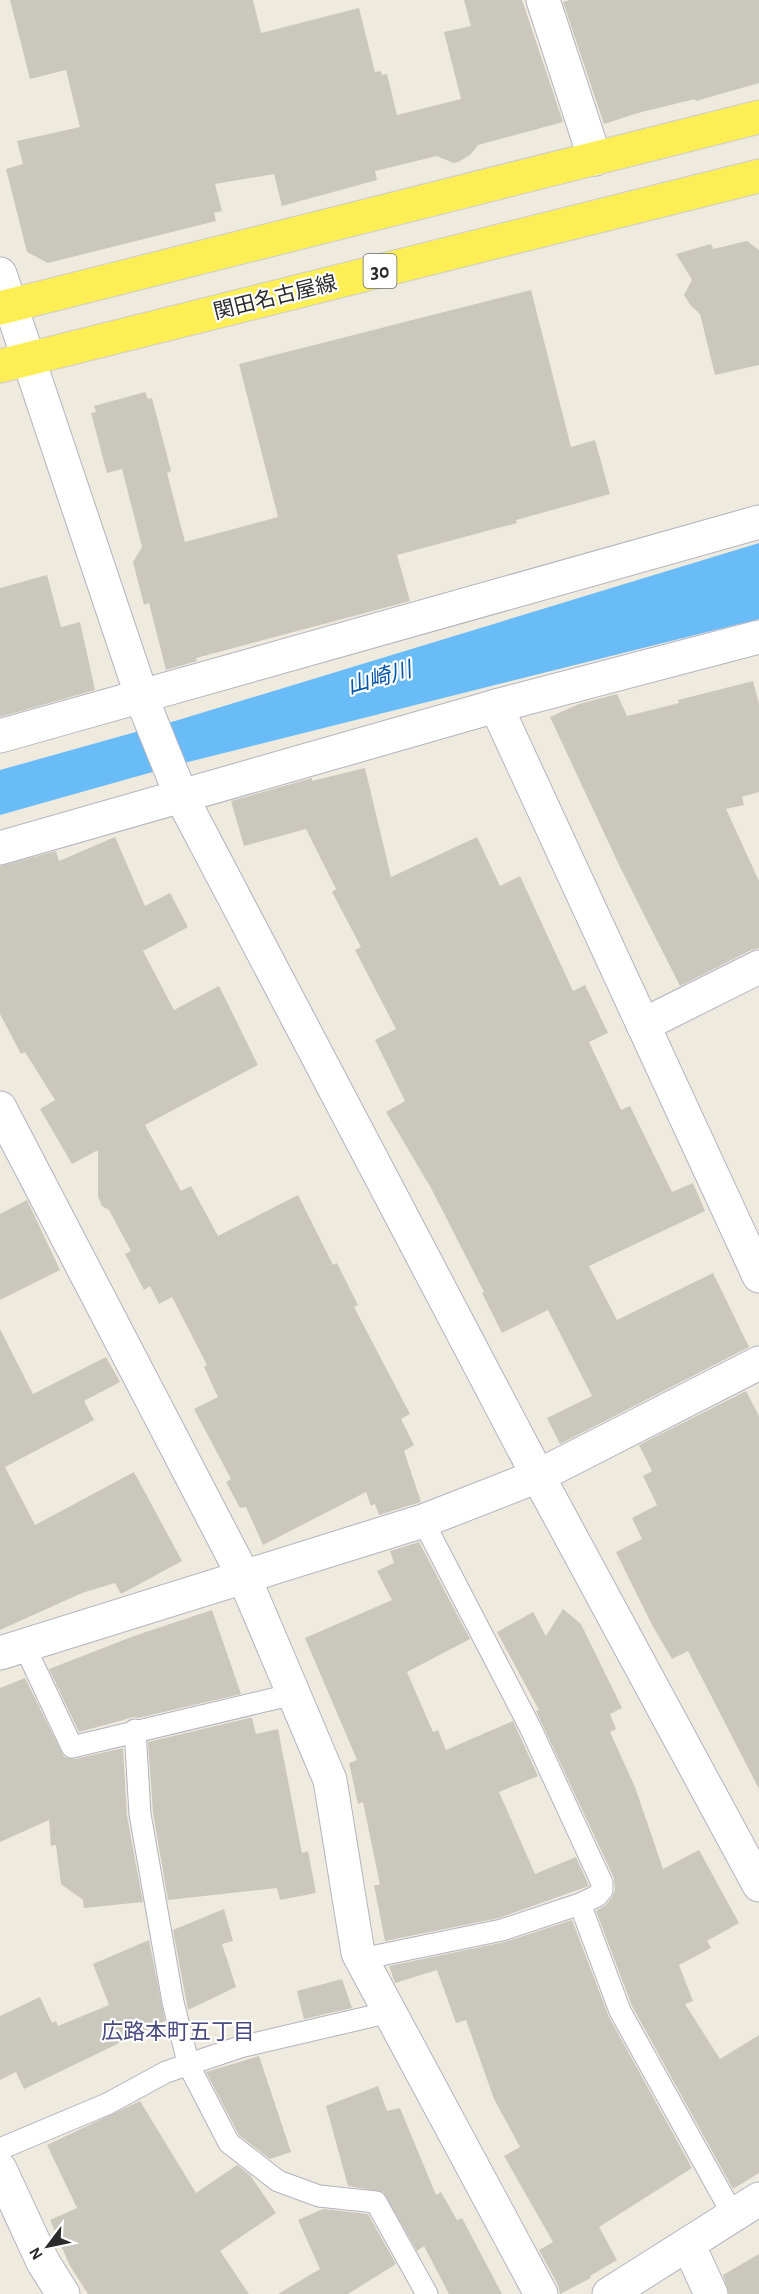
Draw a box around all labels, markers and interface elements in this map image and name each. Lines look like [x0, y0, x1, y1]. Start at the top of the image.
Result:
road number: 30 [364, 254, 397, 288]
street label: 関田名古屋線 [211, 271, 339, 323]
water label: 山崎川 [344, 657, 416, 698]
district label: 広路本町五丁目 [101, 2020, 255, 2043]
north arrow [18, 2216, 78, 2276]
text: N [26, 2244, 46, 2262]

